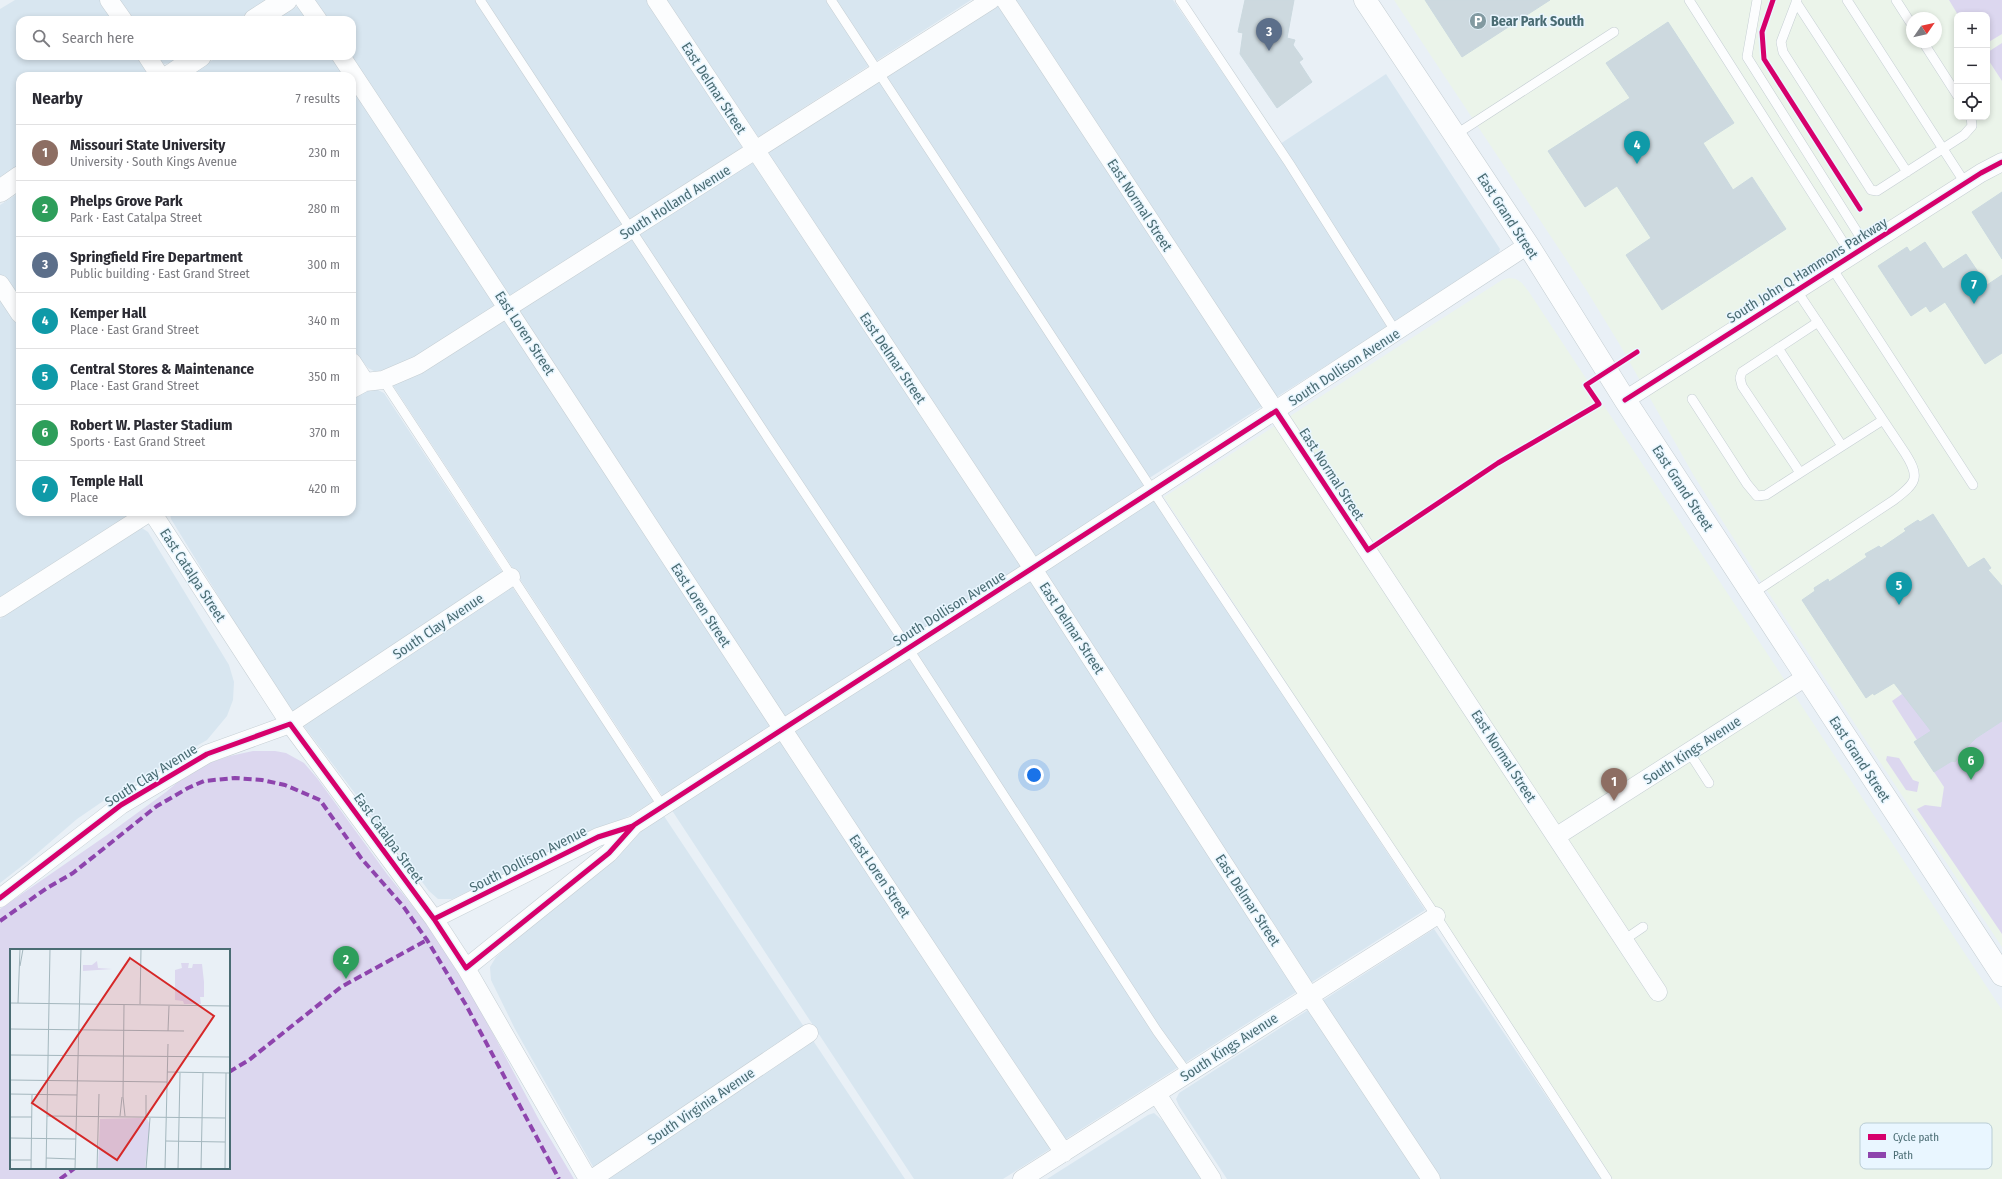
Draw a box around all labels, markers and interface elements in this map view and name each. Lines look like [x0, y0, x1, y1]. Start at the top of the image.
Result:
parking icon: Bear Park South [1468, 11, 1488, 31]
north arrow [1906, 12, 1942, 48]
map controls [1954, 12, 1990, 120]
button: + [1954, 12, 1990, 48]
place label: Bear Park South [1491, 13, 1584, 30]
search box [16, 16, 356, 60]
pin: 3 [1256, 18, 1282, 51]
icon: search [30, 27, 52, 49]
text: Search here [62, 29, 134, 47]
street label: East Delmar Street [678, 39, 750, 138]
button: − [1954, 48, 1990, 84]
button: locate [1954, 84, 1990, 120]
text: Nearby [32, 88, 83, 109]
text: 7 results [296, 91, 340, 106]
pin: 4 [1624, 131, 1650, 164]
text: Missouri State University [70, 136, 225, 154]
text: 1 [42, 145, 48, 160]
text: 230 m [309, 145, 340, 160]
text: University · South Kings Avenue [70, 154, 237, 169]
street label: East Normal Street [1103, 156, 1176, 255]
street label: South Holland Avenue [617, 161, 734, 243]
street label: East Grand Street [1474, 170, 1542, 263]
text: Phelps Grove Park [70, 192, 183, 210]
text: 2 [42, 201, 48, 216]
text: 280 m [308, 201, 340, 216]
text: Park · East Catalpa Street [70, 210, 202, 225]
street label: South John Q Hammons Parkway [1724, 214, 1891, 327]
text: Springfield Fire Department [70, 248, 243, 266]
text: 3 [42, 257, 48, 272]
text: 300 m [308, 257, 340, 272]
text: Public building · East Grand Street [70, 266, 250, 281]
pin: 7 [1961, 271, 1987, 304]
street label: East Loren Street [491, 288, 558, 379]
text: Kemper Hall [70, 304, 146, 322]
street label: East Delmar Street [856, 310, 929, 407]
text: 4 [42, 313, 48, 328]
text: 340 m [308, 313, 340, 328]
text: Place · East Grand Street [70, 322, 199, 337]
street label: South Dollison Avenue [1285, 325, 1403, 410]
text: Central Stores & Maintenance [70, 360, 254, 378]
text: 5 [42, 369, 48, 384]
text: 350 m [308, 369, 340, 384]
text: Place · East Grand Street [70, 378, 199, 393]
text: Robert W. Plaster Stadium [70, 416, 232, 434]
text: 6 [42, 425, 48, 440]
text: 370 m [309, 425, 340, 440]
street label: East Normal Street [1295, 425, 1368, 524]
text: Sports · East Grand Street [70, 434, 205, 449]
street label: East Grand Street [1649, 442, 1717, 535]
text: Temple Hall [70, 472, 143, 490]
text: 7 [42, 481, 48, 496]
text: 420 m [308, 481, 340, 496]
text: Place [70, 490, 98, 505]
street label: East Catalpa Street [156, 526, 229, 625]
street label: East Loren Street [667, 560, 734, 651]
street label: South Dollison Avenue [890, 567, 1009, 650]
pin: 5 [1886, 572, 1912, 605]
street label: East Delmar Street [1036, 579, 1108, 678]
street label: South Clay Avenue [390, 590, 487, 663]
street label: East Normal Street [1467, 707, 1540, 806]
street label: South Kings Avenue [1640, 712, 1744, 788]
street label: East Grand Street [1826, 713, 1894, 806]
street label: South Clay Avenue [102, 740, 201, 811]
pin: 6 [1958, 747, 1984, 780]
your location [1024, 765, 1044, 785]
pin: 1 [1601, 768, 1627, 801]
street label: East Catalpa Street [350, 790, 427, 887]
street label: South Dollison Avenue [467, 822, 590, 896]
street label: East Loren Street [845, 831, 914, 921]
street label: East Delmar Street [1212, 851, 1284, 950]
pin: 2 [333, 946, 359, 979]
inset map [10, 949, 230, 1169]
street label: South Kings Avenue [1177, 1009, 1281, 1085]
street label: South Virginia Avenue [645, 1064, 758, 1149]
legend [1860, 1123, 1992, 1169]
text: Cycle path [1893, 1131, 1939, 1144]
text: Path [1893, 1149, 1913, 1162]

